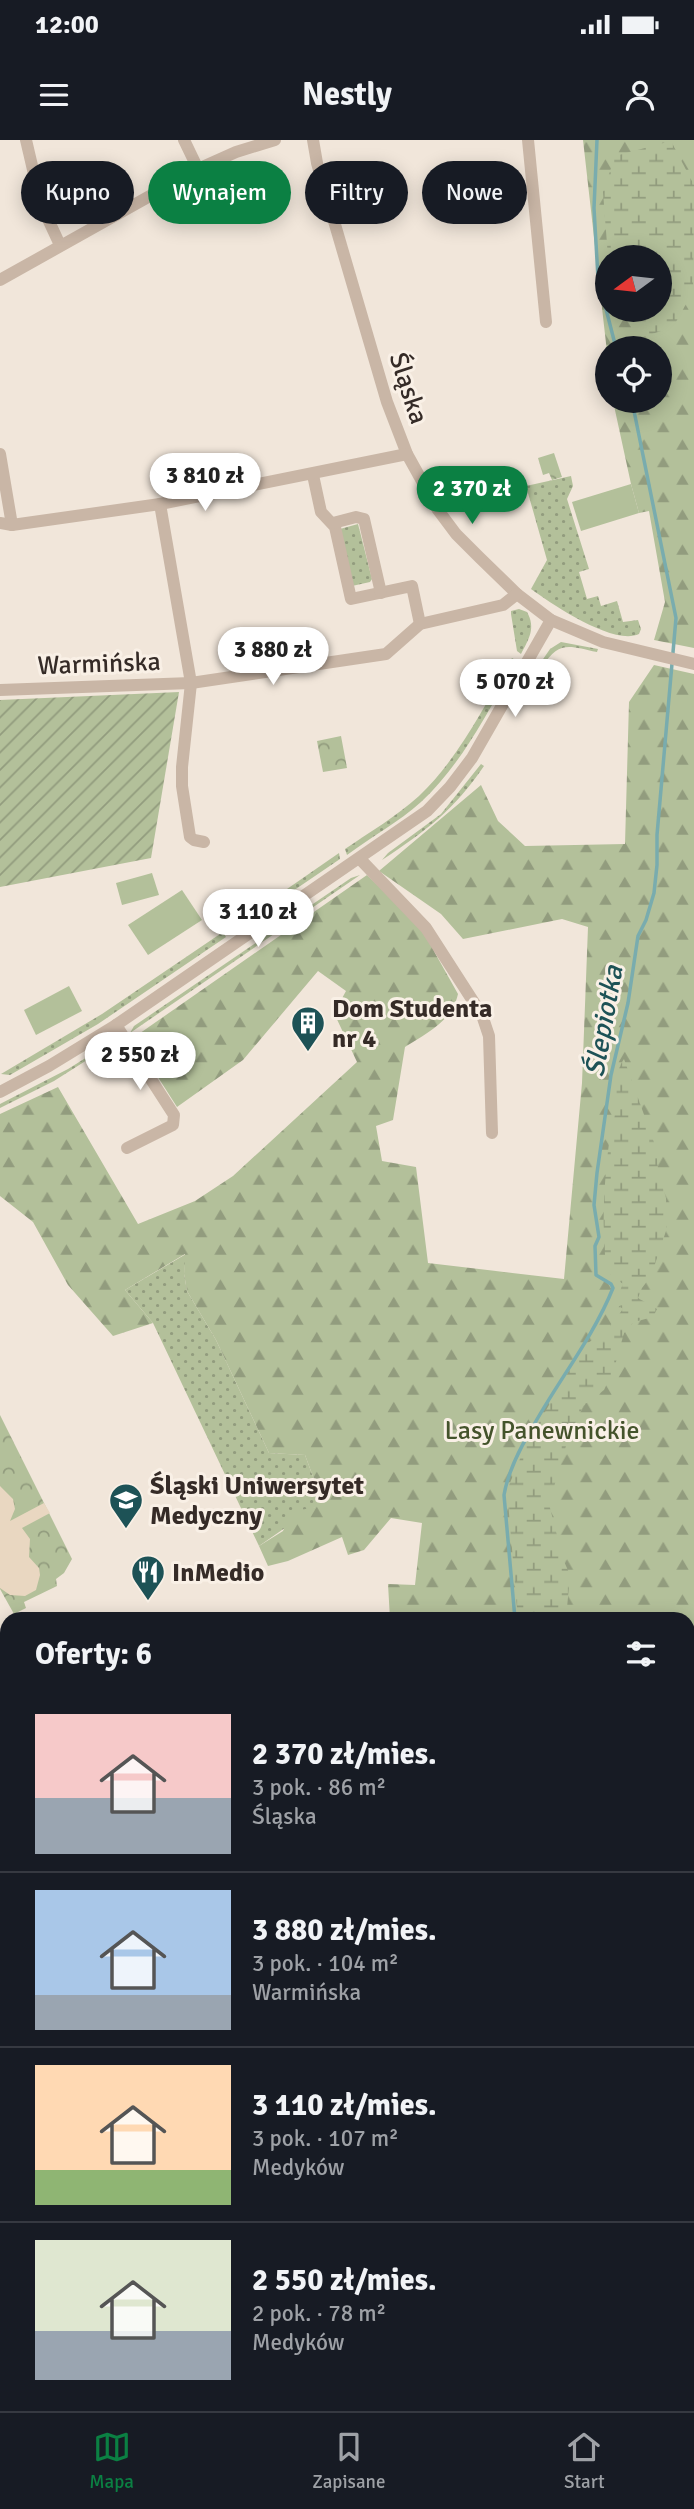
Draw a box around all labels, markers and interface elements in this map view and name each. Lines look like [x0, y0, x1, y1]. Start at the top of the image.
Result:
text: 12:00 [35, 9, 99, 41]
text: Nestly [302, 75, 392, 114]
icon: menu [35, 76, 73, 114]
icon: person [621, 76, 659, 114]
chip: Kupno [21, 161, 134, 224]
chip: Wynajem [148, 161, 291, 224]
chip: Filtry [305, 161, 408, 224]
chip: Nowe [422, 161, 527, 224]
north arrow [595, 245, 672, 322]
map controls [595, 245, 672, 413]
button: locate [595, 336, 672, 413]
street label: Śląska [382, 349, 435, 428]
pin: 3 810 zł [133, 454, 277, 513]
text: 3 810 zł [166, 461, 244, 490]
pin: 2 370 zł [400, 466, 544, 526]
text: 2 370 zł [433, 474, 511, 503]
pin: 3 880 zł [201, 628, 345, 687]
text: 3 880 zł [234, 635, 312, 664]
street label: Warmińska [37, 646, 161, 682]
pin: 5 070 zł [443, 660, 587, 719]
text: 5 070 zł [476, 667, 554, 696]
pin: 3 110 zł [186, 890, 330, 949]
text: 3 110 zł [219, 897, 297, 926]
water label: Ślepiotka [577, 962, 631, 1079]
place label: Dom Studenta nr 4 [332, 993, 492, 1055]
building icon: Dom Studenta nr 4 [289, 1004, 327, 1053]
pin: 2 550 zł [68, 1032, 212, 1092]
text: 2 550 zł [101, 1040, 179, 1069]
park label: Lasy Panewnickie [444, 1415, 640, 1447]
place label: Śląski Uniwersytet Medyczny [150, 1470, 364, 1532]
school or university icon: Śląski Uniwersytet Medyczny [107, 1481, 145, 1530]
restaurant icon: InMedio [129, 1553, 167, 1602]
place label: InMedio [172, 1557, 264, 1589]
icon: filters [622, 1635, 660, 1673]
text: Oferty: 6 [35, 1636, 152, 1673]
text: 2 370 zł/mies. [252, 1736, 437, 1773]
icon: home [91, 1742, 175, 1826]
text: 3 pok. · 86 m² [252, 1773, 386, 1802]
text: Śląska [252, 1802, 317, 1831]
text: 3 880 zł/mies. [252, 1912, 437, 1949]
icon: home [91, 1918, 175, 2002]
text: 3 pok. · 104 m² [252, 1949, 399, 1978]
text: Warmińska [252, 1978, 361, 2007]
text: 3 110 zł/mies. [252, 2087, 437, 2124]
icon: home [91, 2093, 175, 2177]
text: 3 pok. · 107 m² [252, 2124, 399, 2153]
text: Medyków [252, 2153, 344, 2182]
text: 2 550 zł/mies. [252, 2262, 437, 2299]
icon: home [91, 2268, 175, 2352]
text: 2 pok. · 78 m² [252, 2299, 386, 2328]
text: Medyków [252, 2328, 344, 2357]
tab: Mapa [89, 2428, 134, 2494]
tab: Zapisane [312, 2428, 385, 2494]
tab: Start [564, 2428, 605, 2494]

